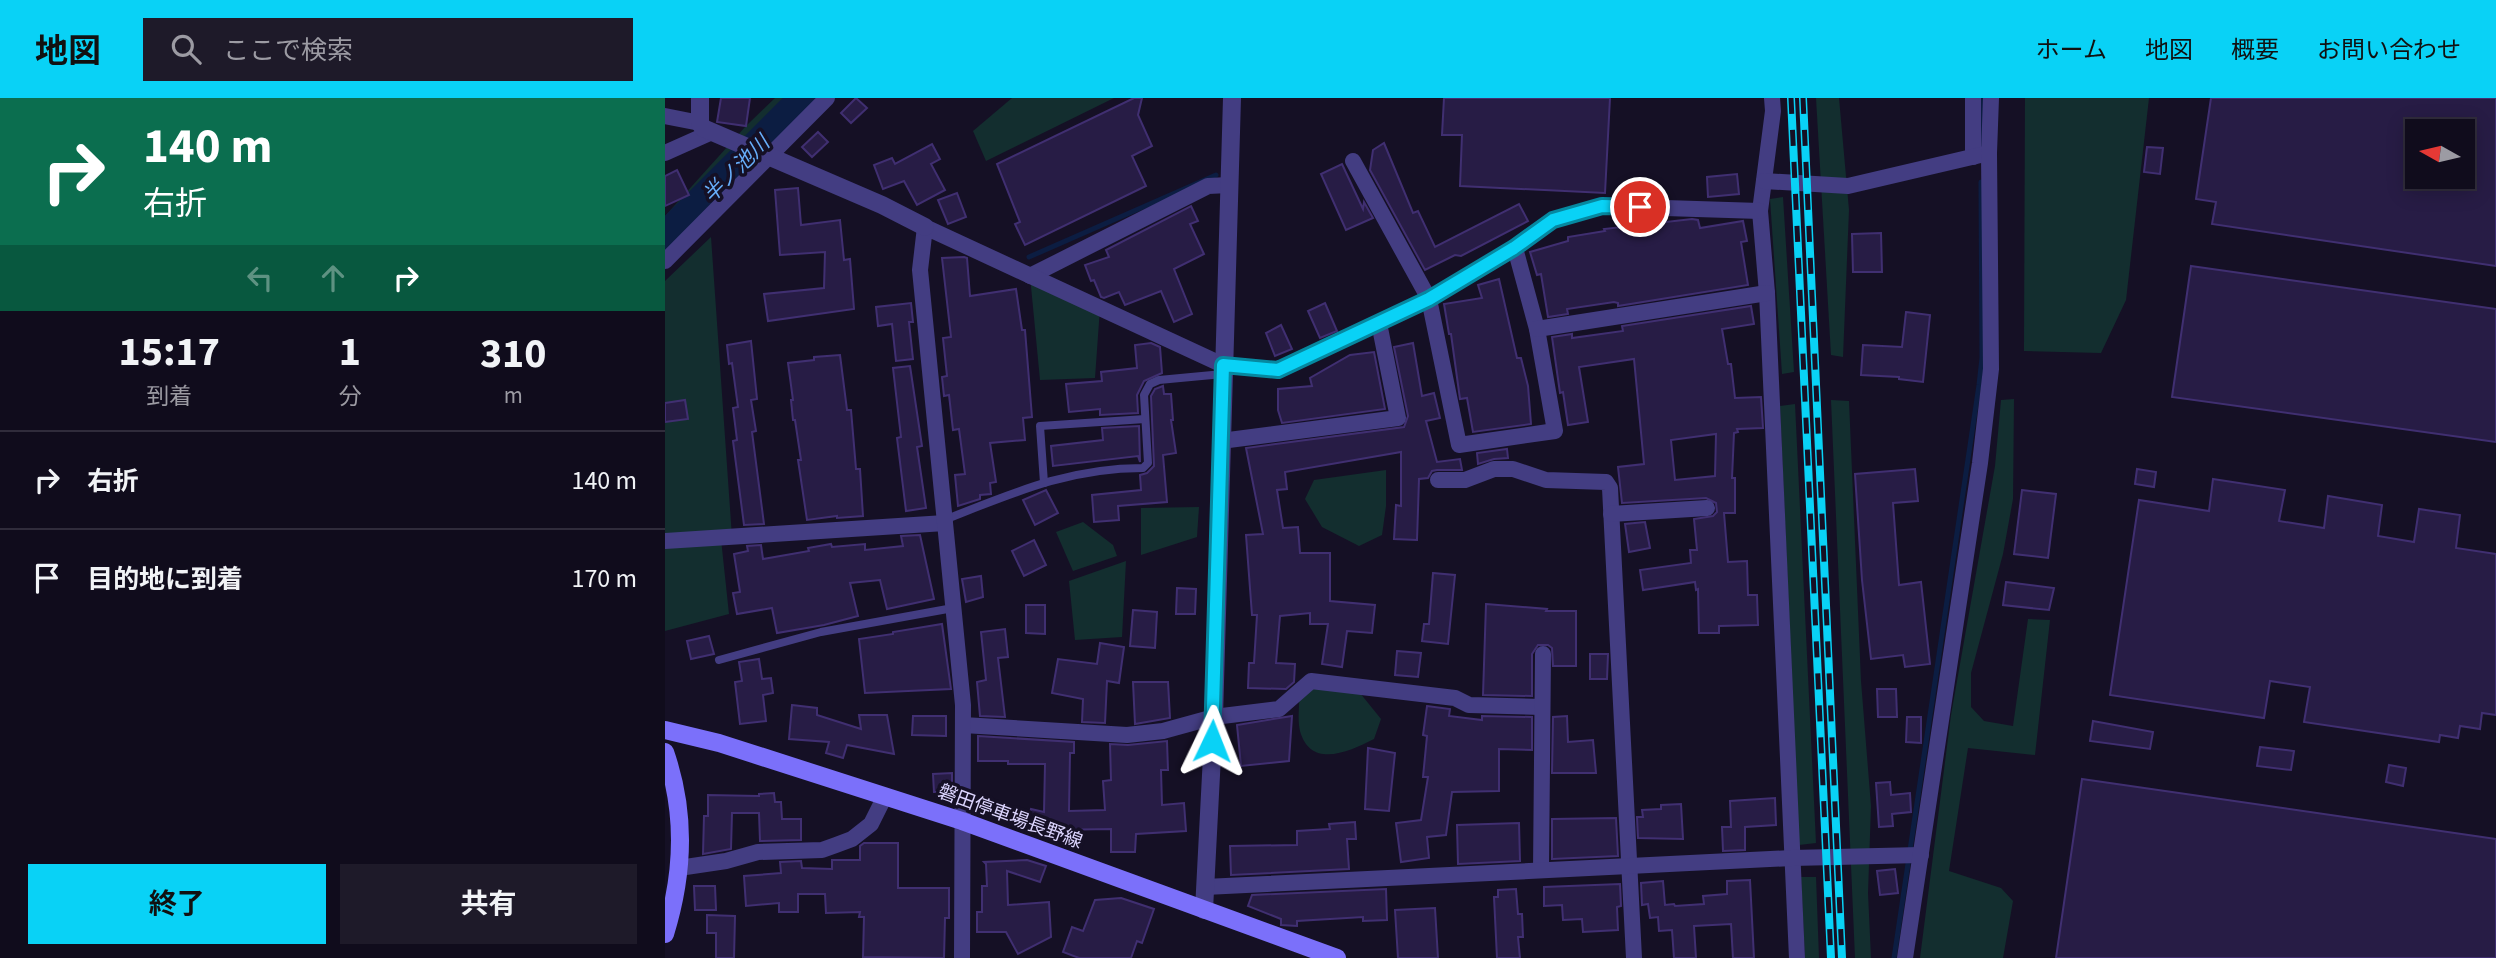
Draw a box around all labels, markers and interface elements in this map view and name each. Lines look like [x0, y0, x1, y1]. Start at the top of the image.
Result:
search box [143, 18, 633, 81]
text: 地図 [35, 28, 101, 75]
icon: search [167, 30, 205, 68]
text: ここで検索 [223, 32, 353, 69]
text: ホーム [2036, 33, 2107, 68]
text: 地図 [2145, 33, 2193, 68]
text: 概要 [2231, 33, 2279, 68]
text: お問い合わせ [2317, 33, 2461, 68]
text: 140 m [143, 112, 272, 182]
north arrow [2405, 119, 2475, 189]
map controls [2405, 119, 2475, 189]
icon: right [28, 126, 119, 217]
water label: 半ノ池川 [696, 127, 778, 209]
pin [1610, 177, 1670, 237]
text: 右折 [143, 181, 207, 227]
icon: arrive [1621, 188, 1659, 226]
icon: left [241, 259, 279, 297]
icon: ahead [314, 259, 352, 297]
icon: right [387, 259, 425, 297]
text: 15:17 [119, 322, 220, 382]
text: 1 [339, 322, 361, 382]
text: 310 [480, 324, 546, 384]
text: m [504, 379, 523, 412]
text: 到着 [146, 380, 192, 413]
text: 分 [338, 380, 361, 413]
icon: right [28, 461, 66, 499]
text: 140 m [571, 462, 637, 499]
text: 右折 [87, 463, 139, 500]
icon: arrive [28, 559, 66, 597]
text: 170 m [571, 560, 637, 597]
text: 目的地に到着 [87, 561, 243, 598]
position arrow [1175, 704, 1249, 778]
street label: 磐田停車場長野線 [934, 778, 1086, 856]
button: 終了 [28, 864, 326, 944]
button: 共有 [340, 864, 637, 944]

